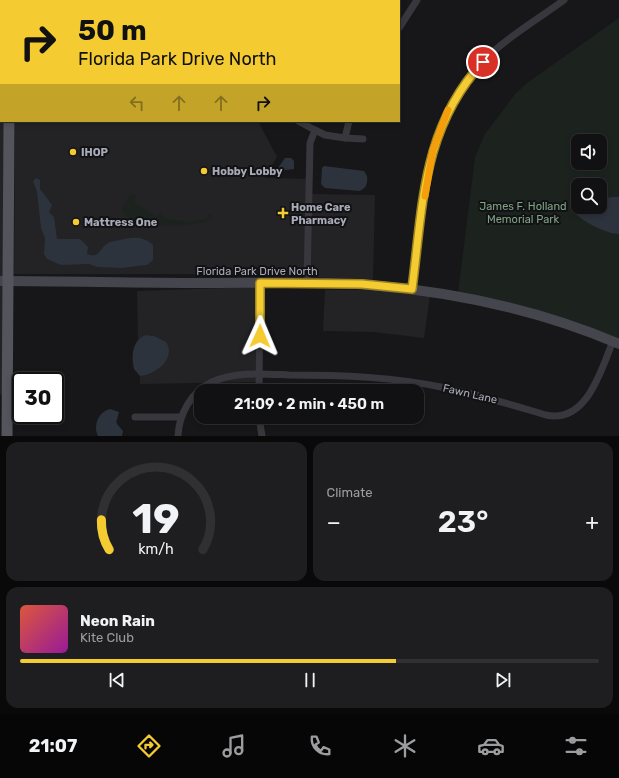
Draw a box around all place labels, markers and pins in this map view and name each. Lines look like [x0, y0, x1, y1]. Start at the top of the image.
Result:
pin [466, 45, 500, 79]
place label: IHOP [81, 146, 109, 159]
marker: IHOP [68, 147, 78, 157]
place label: Hobby Lobby [212, 165, 283, 178]
marker: Hobby Lobby [199, 166, 209, 176]
place label: Home Care Pharmacy [291, 201, 351, 227]
marker: Home Care Pharmacy [278, 208, 288, 218]
place label: Mattress One [84, 216, 158, 229]
marker: Mattress One [71, 217, 81, 227]

